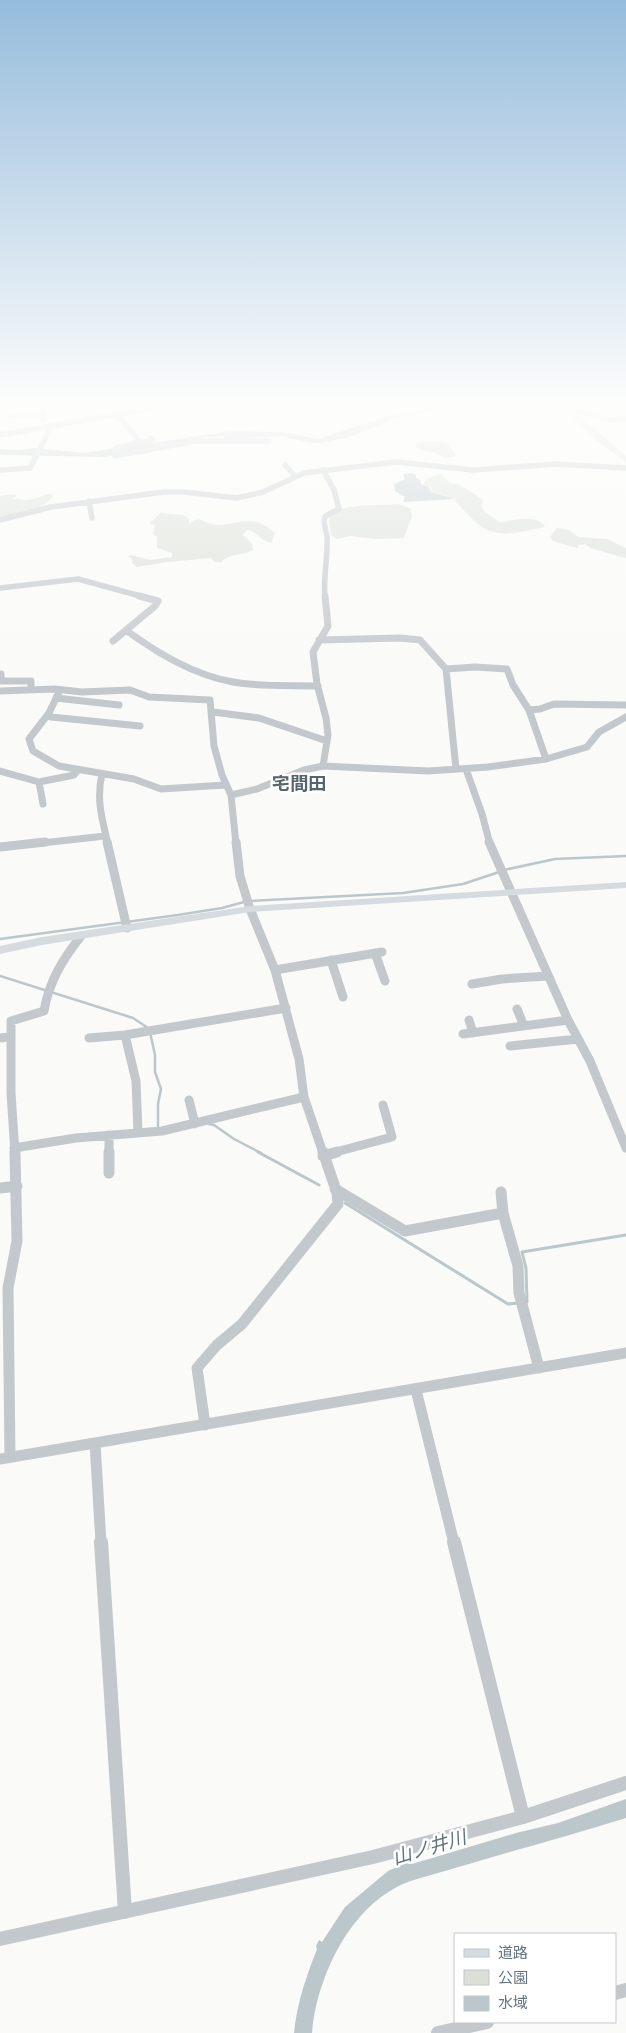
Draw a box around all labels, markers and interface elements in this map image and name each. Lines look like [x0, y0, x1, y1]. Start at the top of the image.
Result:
district label: 宅間田 [272, 773, 326, 795]
water label: 山ノ井川 [390, 1826, 471, 1870]
legend [454, 1933, 616, 2023]
text: 道路 [498, 1944, 528, 1962]
text: 公園 [498, 1969, 528, 1987]
text: 水域 [498, 1994, 528, 2012]

